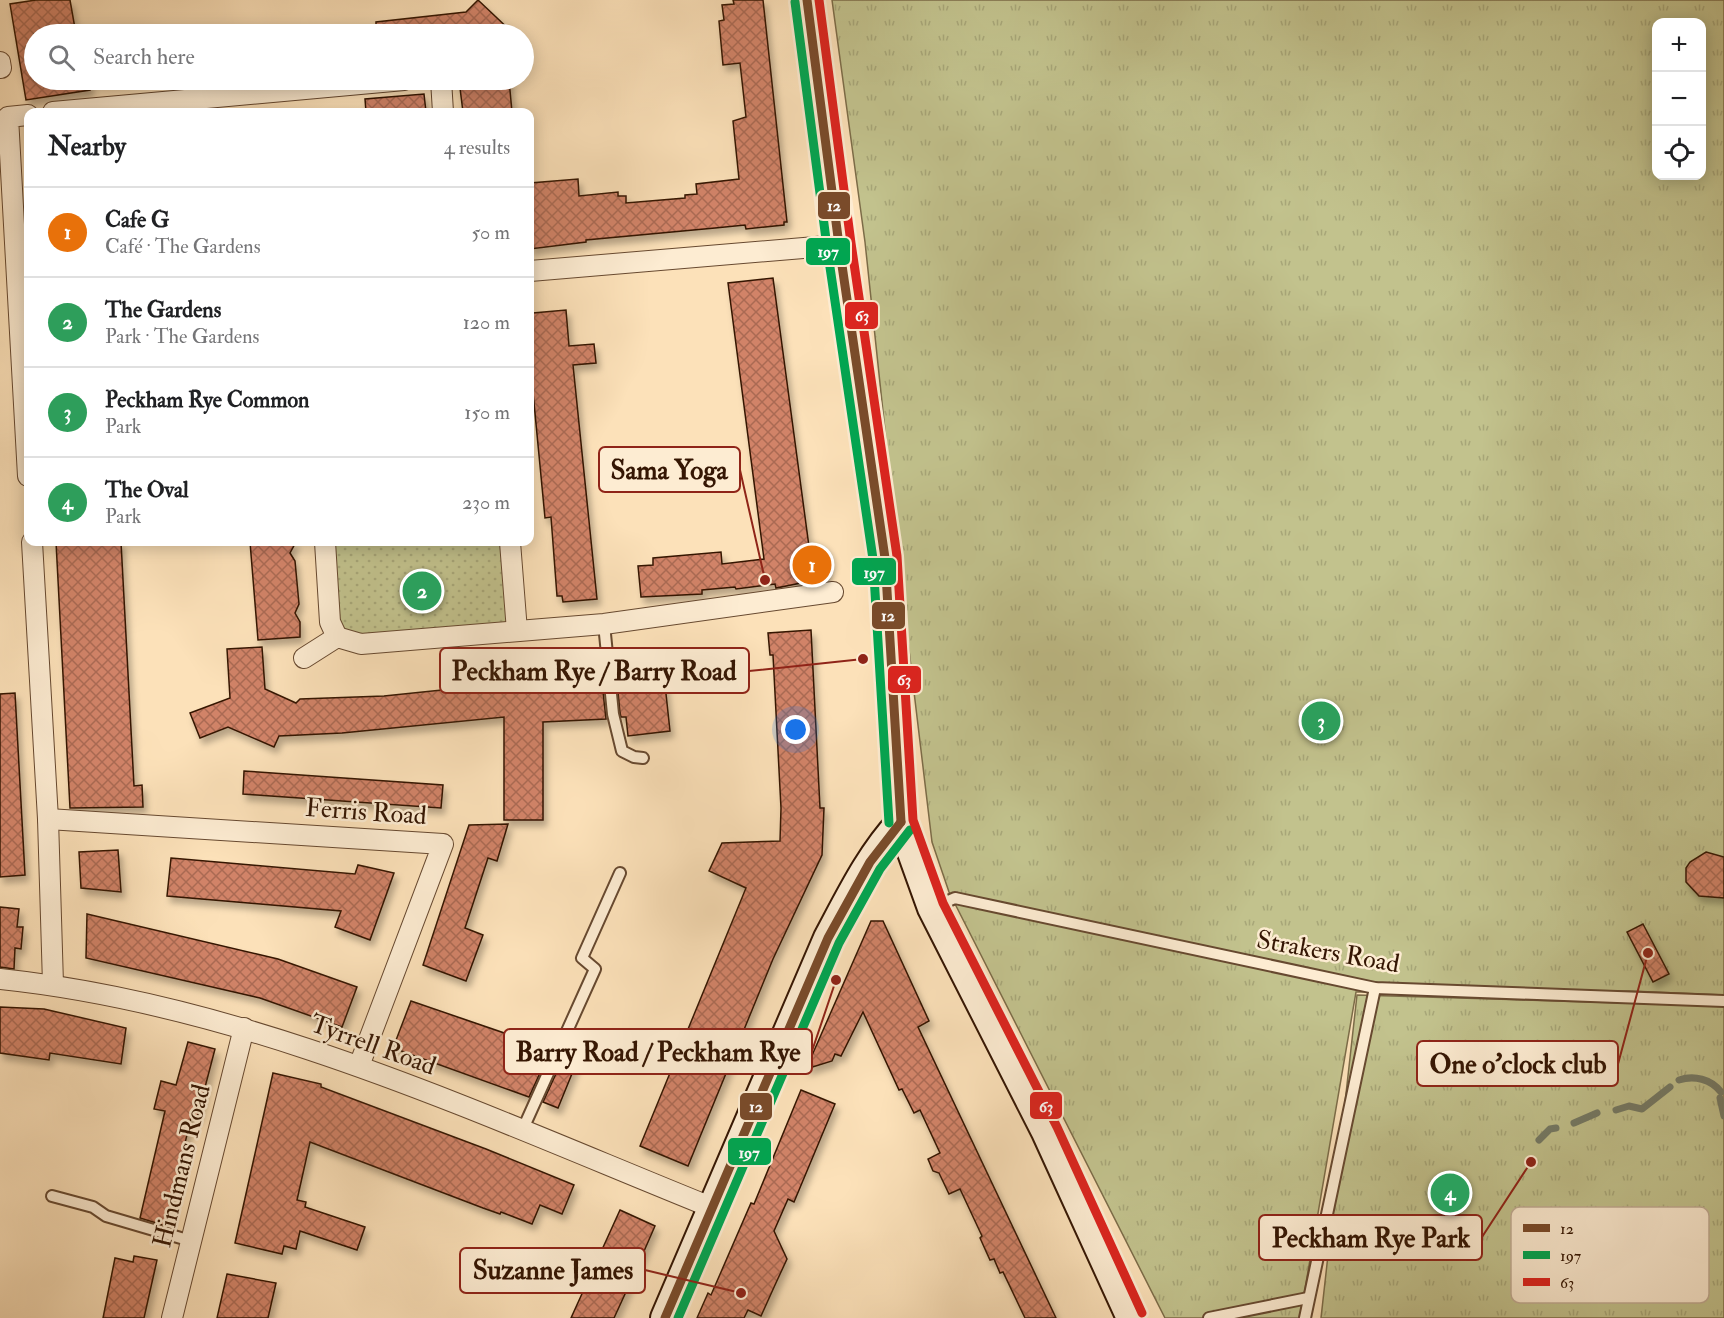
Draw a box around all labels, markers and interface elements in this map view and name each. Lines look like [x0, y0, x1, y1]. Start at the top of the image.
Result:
map controls [1652, 18, 1706, 180]
button: + [1652, 18, 1706, 72]
search box [24, 24, 534, 90]
icon: search [45, 41, 78, 74]
text: Search here [93, 43, 195, 71]
button: − [1652, 72, 1706, 126]
button: locate [1652, 126, 1706, 180]
text: Nearby [48, 131, 126, 163]
text: 4 results [444, 135, 510, 160]
line badge: 12 [817, 191, 851, 220]
text: 12 [827, 196, 841, 216]
text: Cafe G [105, 206, 169, 234]
text: 1 [64, 220, 71, 245]
text: 50 m [471, 220, 510, 245]
text: Café · The Gardens [105, 234, 261, 259]
line badge: 197 [805, 237, 851, 266]
text: 197 [817, 242, 839, 262]
text: The Gardens [105, 296, 221, 324]
line badge: 63 [844, 301, 879, 330]
text: 63 [855, 306, 869, 326]
text: 2 [62, 310, 73, 335]
text: 120 m [463, 310, 510, 335]
text: Park · The Gardens [105, 324, 259, 349]
text: Peckham Rye Common [105, 386, 309, 414]
text: 3 [64, 400, 71, 425]
text: 150 m [464, 400, 510, 425]
text: Park [105, 414, 141, 439]
callout: Sama Yoga [599, 447, 740, 492]
text: Sama Yoga [610, 454, 728, 488]
text: The Oval [105, 476, 189, 504]
text: 4 [62, 490, 73, 515]
text: 230 m [462, 490, 510, 515]
text: Park [105, 504, 141, 529]
pin: 1 [792, 542, 832, 588]
line badge: 197 [851, 557, 897, 586]
text: 197 [863, 563, 885, 583]
pin: 2 [402, 568, 442, 614]
line badge: 12 [871, 601, 906, 630]
text: 12 [881, 606, 895, 626]
callout: Peckham Rye / Barry Road [440, 648, 749, 693]
text: Peckham Rye / Barry Road [452, 655, 737, 689]
line badge: 63 [887, 665, 922, 694]
text: 63 [897, 670, 911, 690]
pin: 3 [1302, 698, 1340, 744]
your location [781, 715, 810, 744]
street label: Ferris Road [304, 792, 428, 832]
street label: Strakers Road [1254, 924, 1402, 980]
street label: Tyrrell Road [306, 1007, 440, 1083]
callout: Barry Road / Peckham Rye [504, 1029, 812, 1074]
text: Barry Road / Peckham Rye [516, 1036, 801, 1070]
callout: One o'clock club [1417, 1041, 1618, 1086]
text: One o'clock club [1429, 1048, 1607, 1081]
street label: Hindmans Road [146, 1081, 218, 1251]
line badge: 63 [1029, 1091, 1063, 1120]
line badge: 12 [739, 1092, 773, 1121]
text: 12 [749, 1097, 763, 1117]
text: 63 [1039, 1097, 1053, 1117]
line badge: 197 [727, 1137, 772, 1166]
text: 197 [738, 1143, 760, 1163]
pin: 4 [1430, 1170, 1470, 1216]
legend [1511, 1207, 1709, 1303]
callout: Peckham Rye Park [1259, 1215, 1482, 1260]
text: 12 [1560, 1219, 1574, 1239]
text: Peckham Rye Park [1272, 1222, 1471, 1256]
text: 197 [1560, 1246, 1582, 1266]
callout: Suzanne James [460, 1248, 645, 1293]
text: Suzanne James [473, 1254, 633, 1287]
text: 63 [1560, 1273, 1574, 1293]

